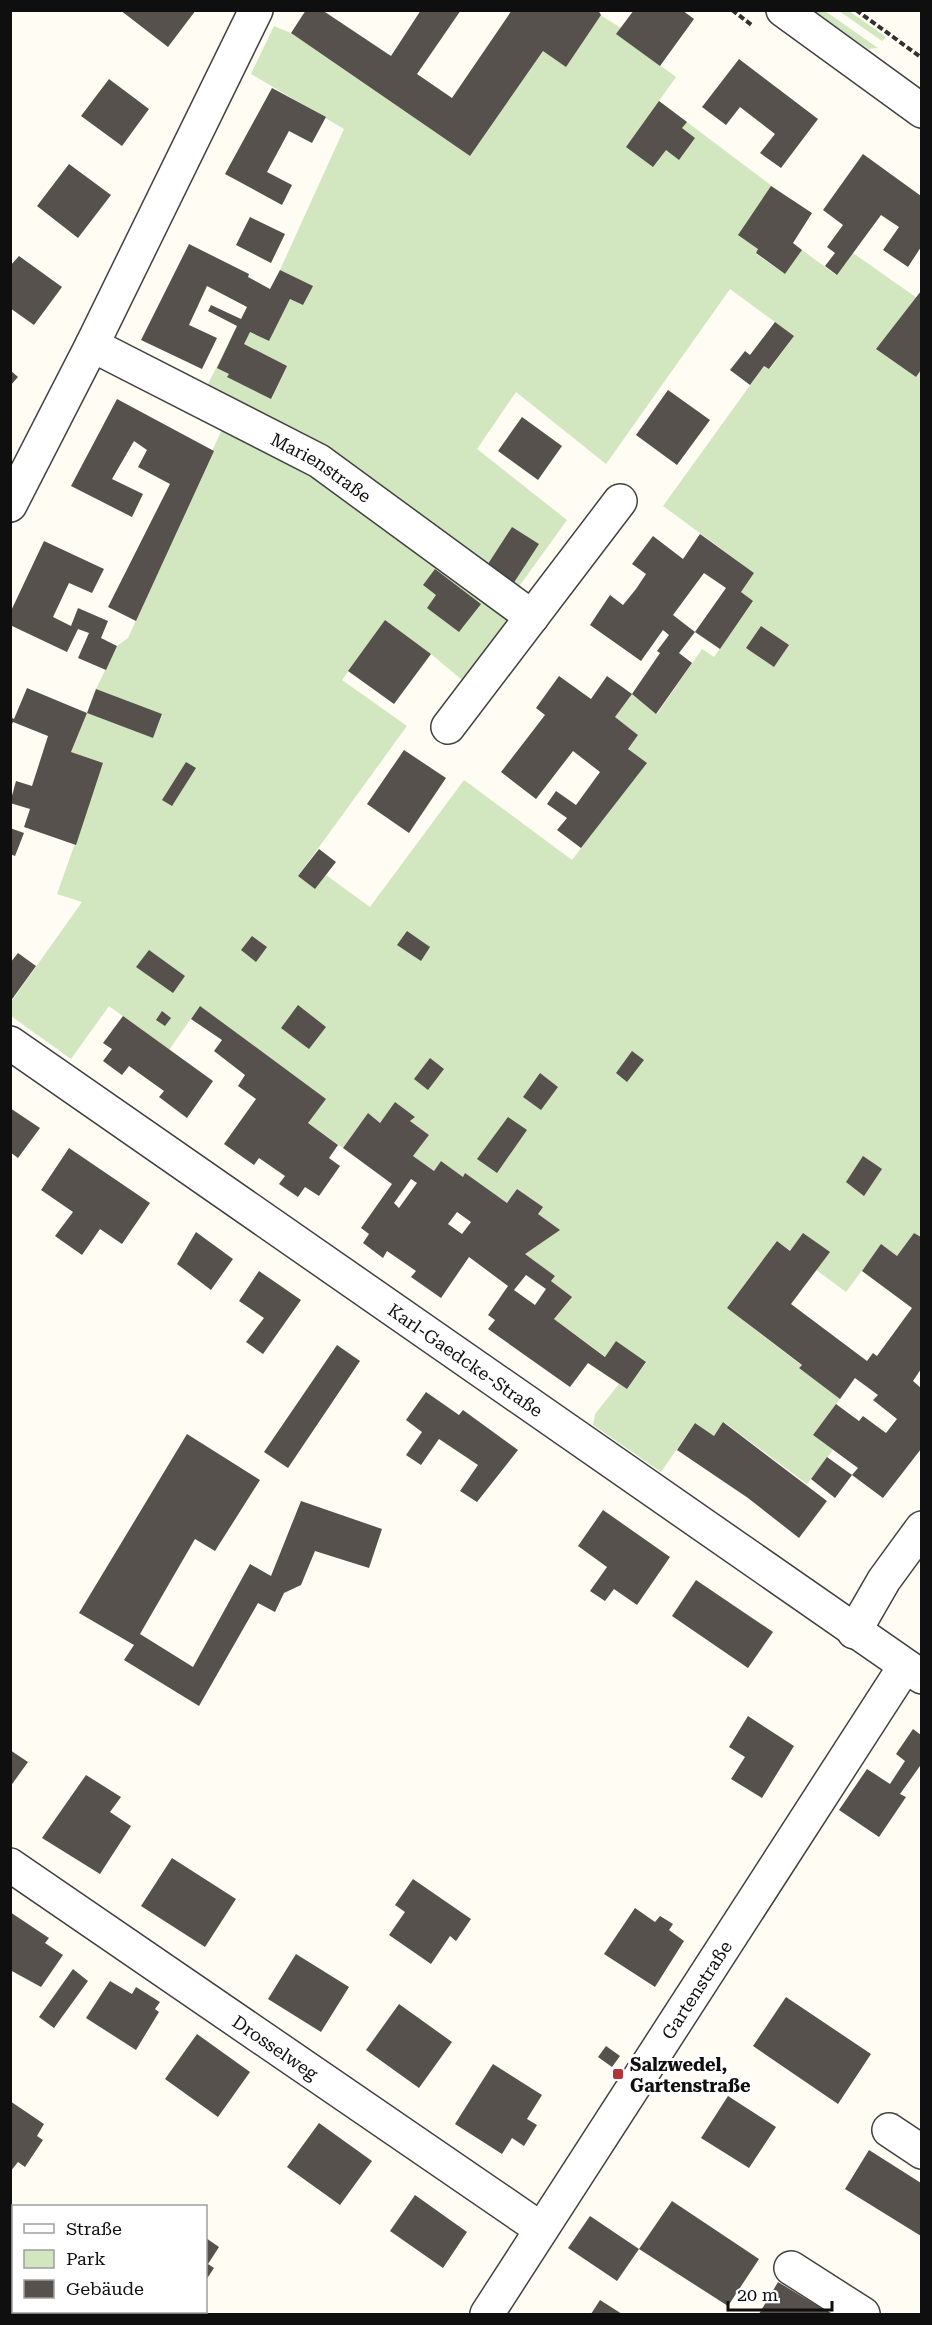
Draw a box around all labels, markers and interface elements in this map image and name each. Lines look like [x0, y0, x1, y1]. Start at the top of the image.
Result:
street label: Marienstraße [268, 428, 376, 506]
street label: Karl-Gaedcke-Straße [384, 1299, 547, 1421]
street label: Gartenstraße [657, 1936, 736, 2043]
street label: Drosselweg [229, 2010, 323, 2084]
place label: Salzwedel, Gartenstraße [630, 2054, 751, 2096]
marker: Salzwedel, Gartenstraße [611, 2067, 625, 2081]
legend [12, 2205, 207, 2313]
text: Straße [66, 2218, 122, 2239]
text: Park [66, 2248, 106, 2269]
scale bar [728, 2274, 832, 2312]
text: Gebäude [66, 2278, 144, 2299]
text: 20 m [737, 2284, 778, 2305]

